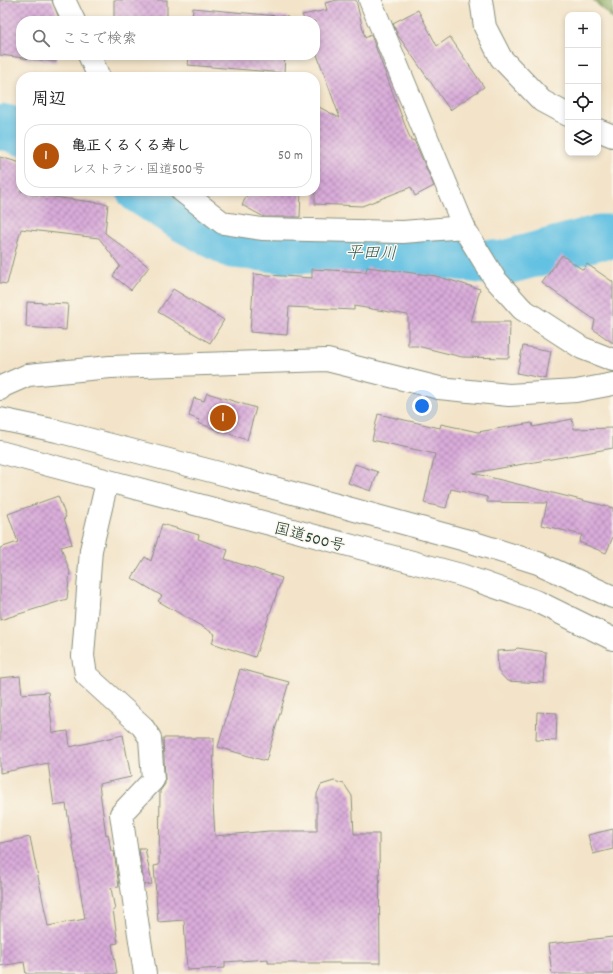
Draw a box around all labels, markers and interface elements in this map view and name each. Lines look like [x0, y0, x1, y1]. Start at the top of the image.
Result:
map controls [565, 12, 601, 156]
button: + [565, 12, 601, 48]
search box [16, 16, 320, 60]
icon: search [30, 27, 52, 49]
text: ここで検索 [62, 29, 137, 51]
button: − [565, 48, 601, 84]
button: locate [565, 84, 601, 120]
text: 周辺 [32, 89, 66, 113]
button: layers [565, 120, 601, 156]
text: 亀正くるくる寿し [71, 136, 191, 158]
text: 1 [45, 147, 47, 166]
text: 50 m [278, 147, 303, 166]
text: レストラン · 国道500号 [71, 161, 205, 180]
water label: 平田川 [345, 243, 397, 267]
your location [412, 396, 432, 416]
pin: 1 [210, 403, 236, 433]
street label: 国道500号 [271, 518, 348, 559]

